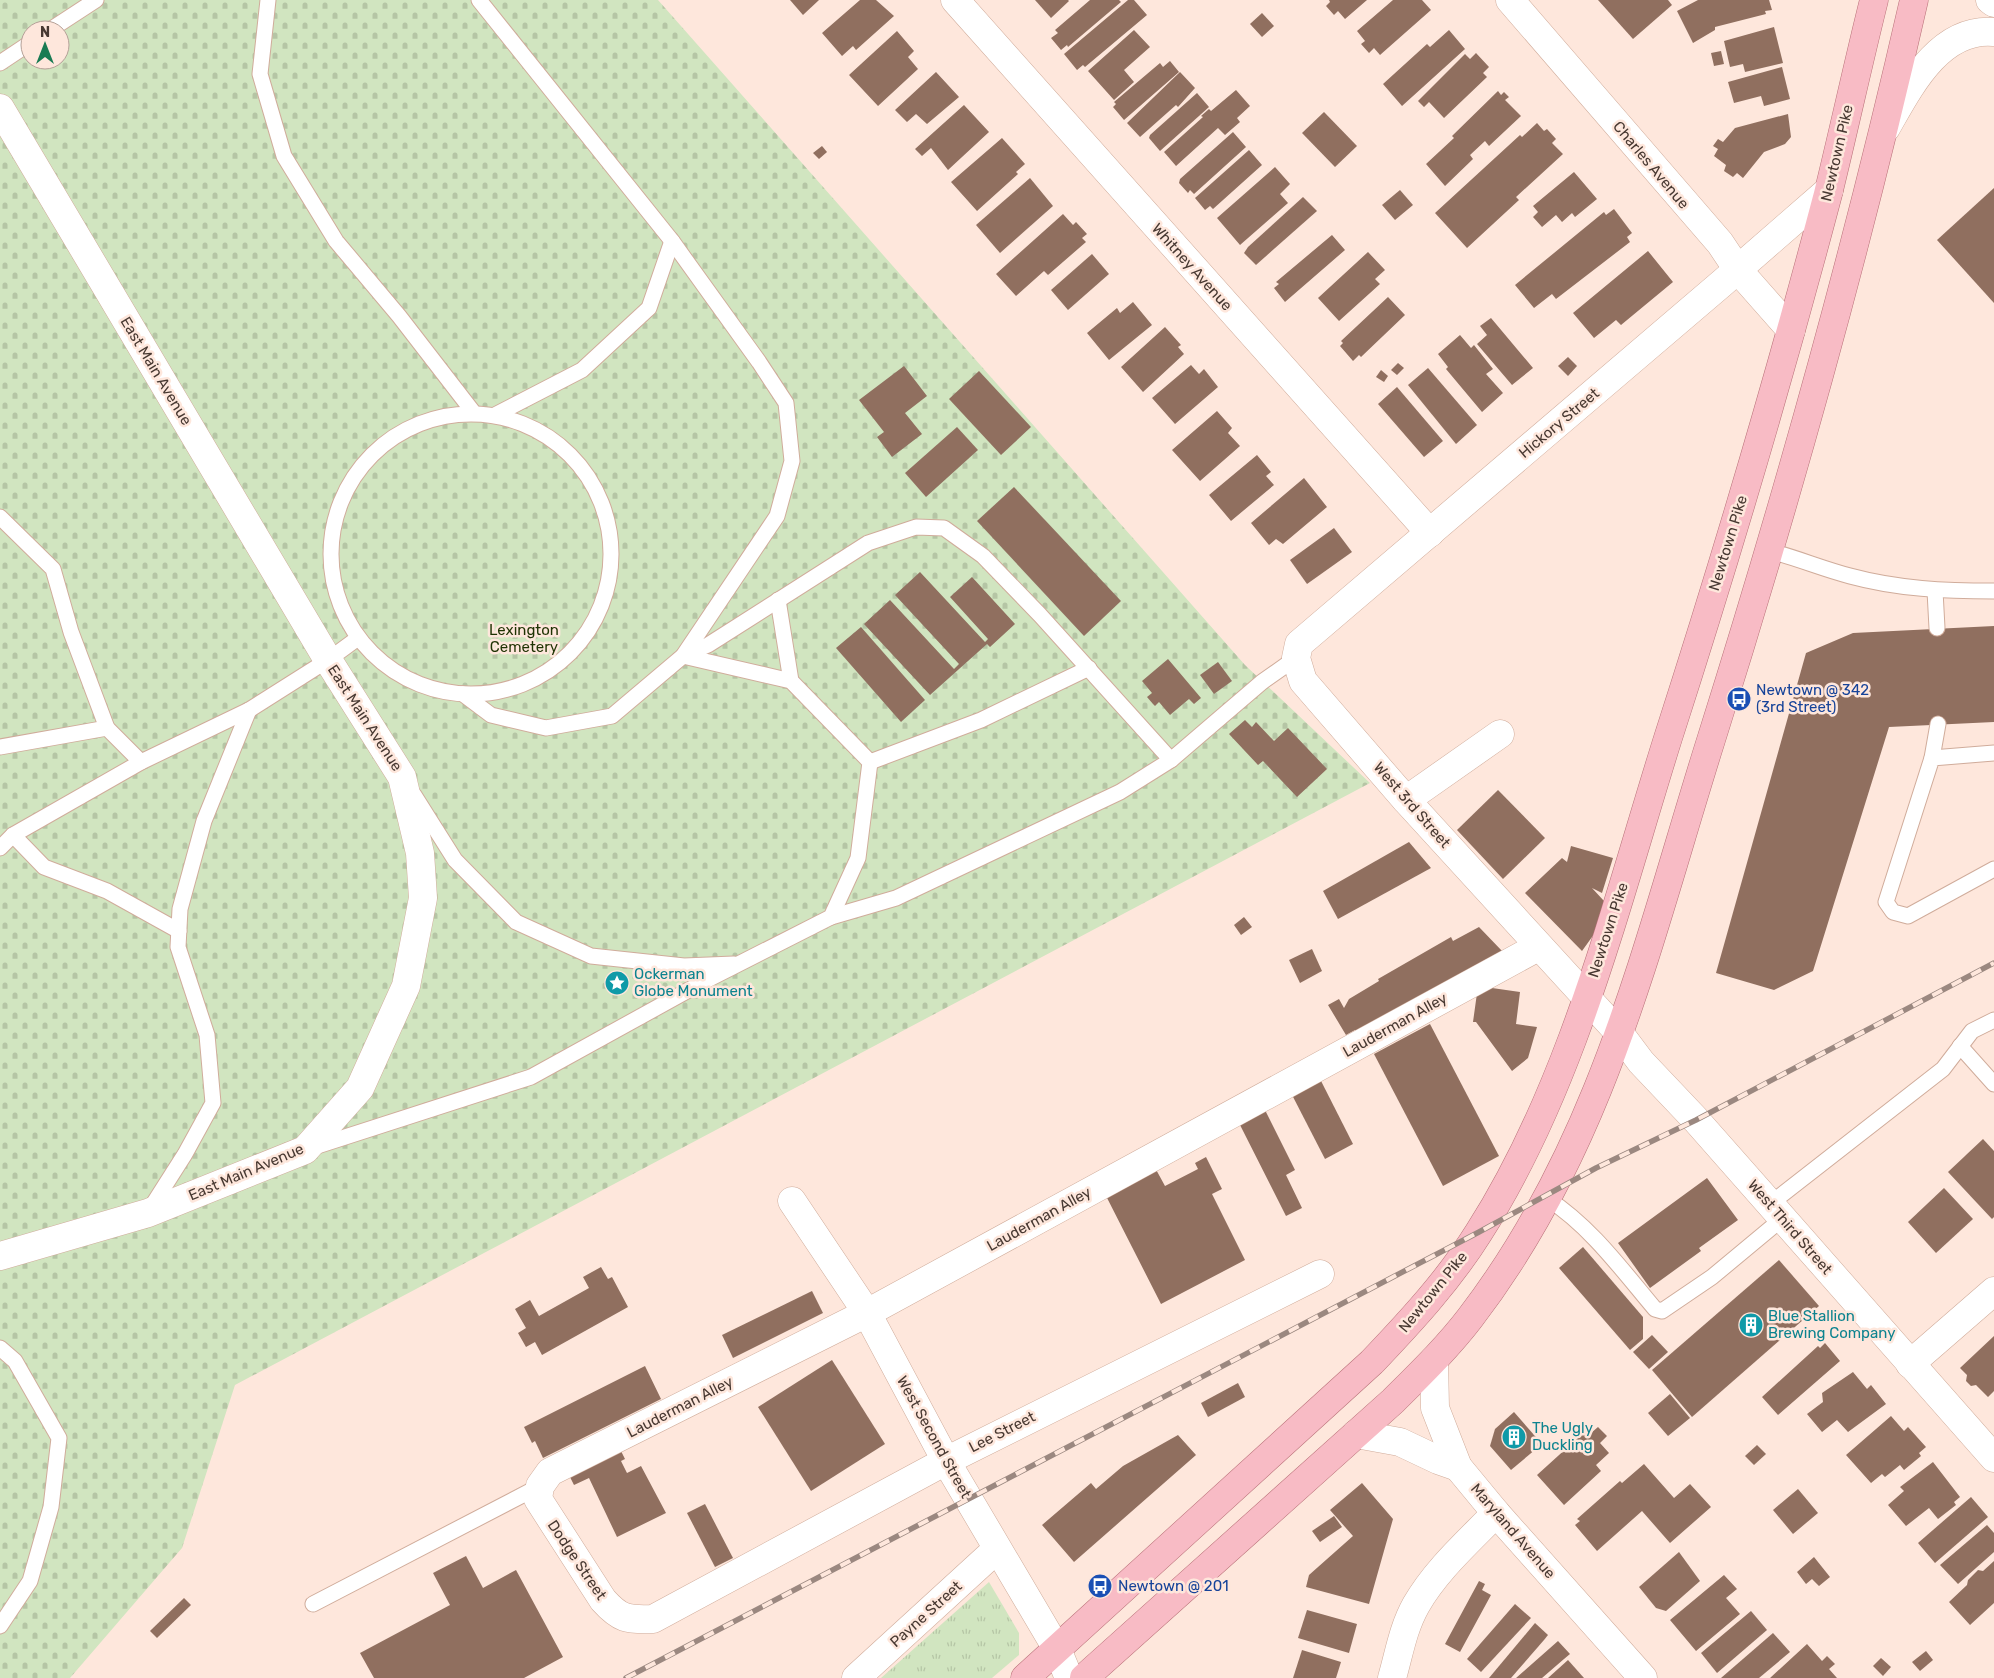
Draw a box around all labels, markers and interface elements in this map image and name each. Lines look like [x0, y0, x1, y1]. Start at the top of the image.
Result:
north arrow [20, 20, 70, 70]
text: N [40, 24, 50, 41]
street label: Newtown Pike [1817, 103, 1857, 203]
street label: Charles Avenue [1609, 118, 1693, 212]
street label: Whitney Avenue [1148, 220, 1236, 314]
street label: East Main Avenue [117, 314, 195, 428]
street label: Hickory Street [1515, 384, 1603, 462]
street label: Newtown Pike [1705, 493, 1751, 593]
park label: Lexington Cemetery [489, 621, 559, 656]
street label: East Main Avenue [324, 661, 406, 775]
place label: Newtown @ 342 (3rd Street) [1756, 681, 1869, 716]
bus stop icon: Newtown @ 342 (3rd Street) [1726, 686, 1752, 712]
street label: West 3rd Street [1370, 758, 1454, 852]
street label: Newtown Pike [1584, 880, 1632, 980]
place label: Ockerman Globe Monument [634, 965, 753, 1000]
place icon: Ockerman Globe Monument [604, 970, 630, 996]
street label: Lauderman Alley [1340, 989, 1450, 1061]
street label: East Main Avenue [186, 1140, 306, 1204]
street label: West Third Street [1744, 1176, 1836, 1278]
street label: Lauderman Alley [984, 1183, 1094, 1255]
street label: Newtown Pike [1395, 1248, 1471, 1336]
place label: Blue Stallion Brewing Company [1768, 1307, 1895, 1342]
building icon: Blue Stallion Brewing Company [1738, 1312, 1764, 1338]
street label: Lauderman Alley [624, 1373, 736, 1441]
street label: West Second Street [893, 1373, 975, 1501]
street label: Lee Street [966, 1408, 1038, 1456]
place label: The Ugly Duckling [1532, 1419, 1593, 1454]
building icon: The Ugly Duckling [1501, 1424, 1527, 1450]
street label: Maryland Avenue [1467, 1480, 1559, 1582]
street label: Dodge Street [544, 1517, 610, 1603]
bus stop icon: Newtown @ 201 [1087, 1573, 1113, 1599]
street label: Payne Street [886, 1577, 966, 1651]
place label: Newtown @ 201 [1118, 1577, 1229, 1595]

